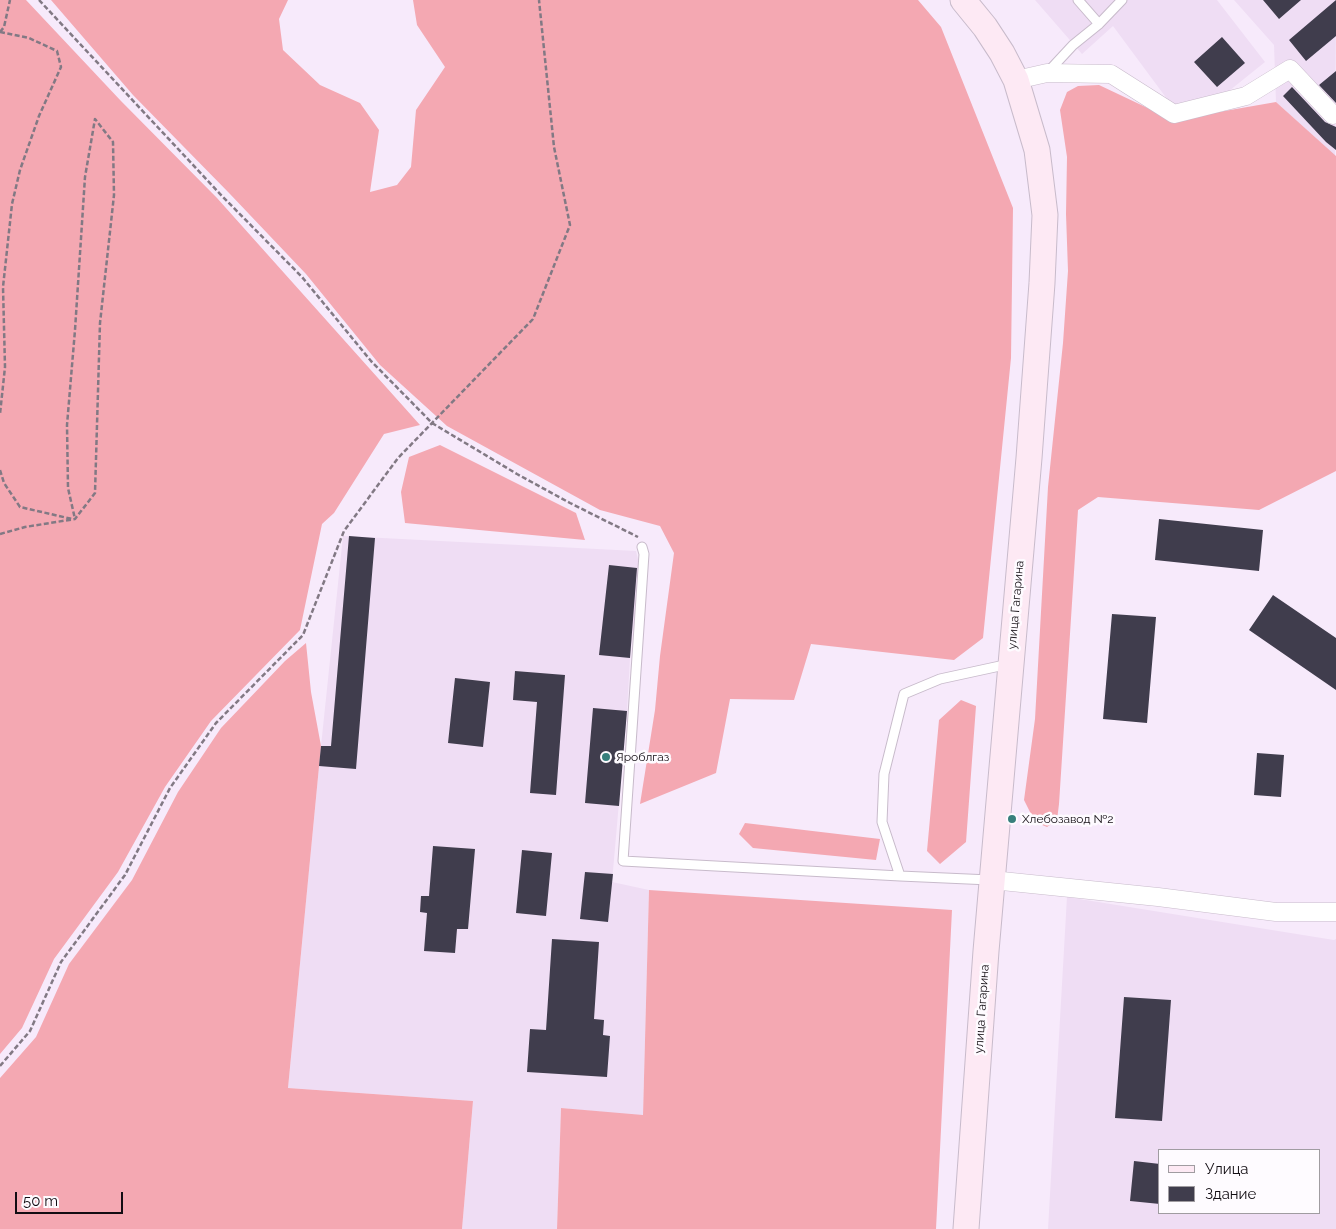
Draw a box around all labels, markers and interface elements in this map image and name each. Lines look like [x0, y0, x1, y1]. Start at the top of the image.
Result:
street label: улица Гагарина [1005, 560, 1027, 650]
place label: Яроблгаз [616, 750, 669, 764]
marker: Яроблгаз [600, 751, 612, 763]
place label: Хлебозавод №2 [1022, 812, 1113, 826]
marker: Хлебозавод №2 [1006, 813, 1018, 825]
street label: улица Гагарина [972, 964, 992, 1054]
legend [1158, 1149, 1321, 1214]
text: Улица [1205, 1160, 1249, 1178]
scale bar [18, 1182, 125, 1214]
text: Здание [1205, 1185, 1256, 1203]
text: 50 m [23, 1192, 58, 1210]

